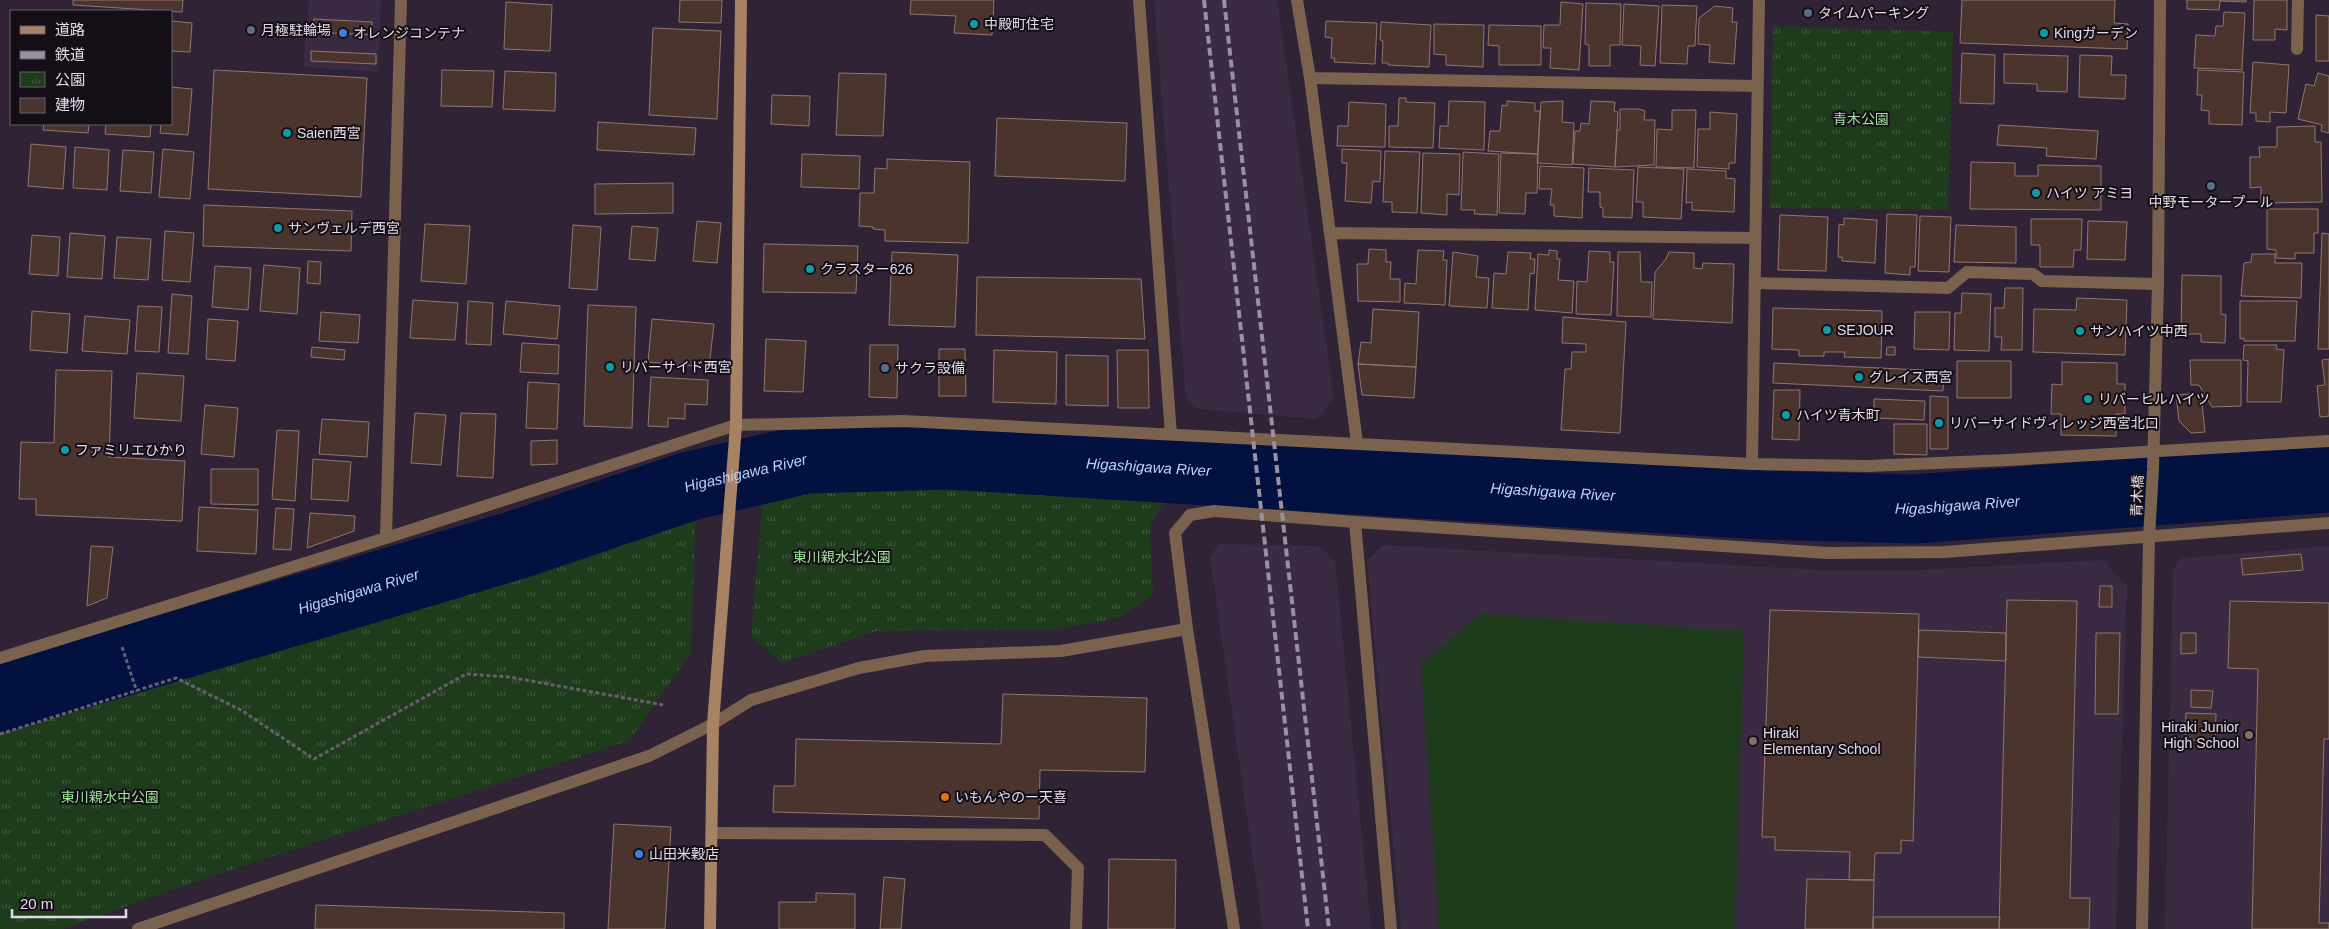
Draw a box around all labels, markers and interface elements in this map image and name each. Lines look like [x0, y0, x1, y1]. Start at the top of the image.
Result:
place label: タイムパーキング [1818, 5, 1929, 21]
marker: タイムパーキング [1802, 7, 1814, 19]
legend [10, 10, 172, 125]
place label: 中殿町住宅 [984, 16, 1054, 32]
marker: 中殿町住宅 [968, 18, 980, 30]
text: 道路 [55, 21, 85, 38]
place label: 月極駐輪場 [261, 22, 331, 38]
marker: 月極駐輪場 [245, 24, 257, 36]
place label: オレンジコンテナ [353, 25, 465, 41]
place label: Kingガーデン [2054, 25, 2138, 41]
marker: オレンジコンテナ [337, 27, 349, 39]
marker: Kingガーデン [2038, 27, 2050, 39]
text: 鉄道 [55, 46, 85, 63]
text: 公園 [55, 71, 85, 88]
text: 建物 [55, 96, 85, 113]
park label: 青木公園 [1833, 111, 1889, 127]
place label: Saien西宮 [297, 125, 361, 141]
marker: Saien西宮 [281, 127, 293, 139]
marker: 中野モータープール [2205, 180, 2217, 192]
place label: ハイツ アミヨ [2046, 185, 2133, 201]
marker: ハイツ アミヨ [2030, 187, 2042, 199]
place label: 中野モータープール [2148, 194, 2274, 210]
place label: サンヴェルデ西宮 [288, 220, 400, 236]
marker: サンヴェルデ西宮 [272, 222, 284, 234]
place label: クラスター626 [820, 261, 913, 277]
marker: クラスター626 [804, 263, 816, 275]
place label: SEJOUR [1837, 322, 1894, 338]
place label: サンハイツ中西 [2090, 323, 2188, 339]
marker: SEJOUR [1821, 324, 1833, 336]
marker: サンハイツ中西 [2074, 325, 2086, 337]
place label: リバーサイド西宮 [620, 359, 732, 375]
place label: サクラ設備 [895, 360, 965, 376]
marker: リバーサイド西宮 [604, 361, 616, 373]
marker: サクラ設備 [879, 362, 891, 374]
place label: グレイス西宮 [1869, 369, 1953, 385]
marker: グレイス西宮 [1853, 371, 1865, 383]
place label: リバーヒルハイツ [2098, 391, 2210, 407]
marker: リバーヒルハイツ [2082, 393, 2094, 405]
place label: ハイツ青木町 [1796, 407, 1880, 423]
marker: ハイツ青木町 [1780, 409, 1792, 421]
place label: リバーサイドヴィレッジ西宮北口 [1949, 415, 2159, 431]
marker: リバーサイドヴィレッジ西宮北口 [1933, 417, 1945, 429]
place label: ファミリエひかり [75, 442, 187, 458]
marker: ファミリエひかり [59, 444, 71, 456]
water label: Higashigawa River [682, 450, 809, 495]
water label: Higashigawa River [1086, 454, 1213, 479]
street label: 青木橋 [2128, 475, 2146, 517]
water label: Higashigawa River [1490, 479, 1617, 504]
water label: Higashigawa River [1895, 492, 2021, 517]
park label: 東川親水北公園 [793, 549, 891, 565]
water label: Higashigawa River [296, 565, 422, 617]
place label: Hiraki Junior High School [2161, 719, 2239, 751]
place label: Hiraki Elementary School [1763, 725, 1881, 757]
marker: Hiraki Junior High School [2243, 729, 2255, 741]
marker: Hiraki Elementary School [1747, 735, 1759, 747]
park label: 東川親水中公園 [61, 789, 159, 805]
place label: いもんやのー天喜 [955, 789, 1067, 805]
marker: いもんやのー天喜 [939, 791, 951, 803]
place label: 山田米穀店 [649, 846, 719, 862]
marker: 山田米穀店 [633, 848, 645, 860]
scale bar [12, 886, 126, 918]
text: 20 m [20, 895, 53, 912]

